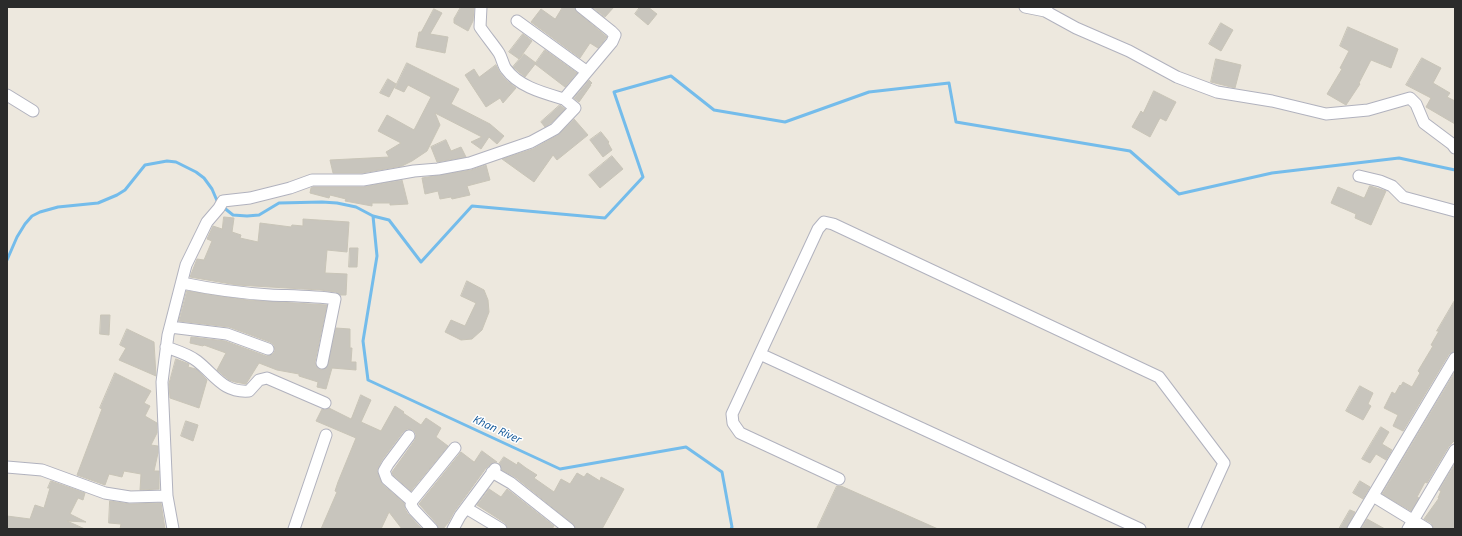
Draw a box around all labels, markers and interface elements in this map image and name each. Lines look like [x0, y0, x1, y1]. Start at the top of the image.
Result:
water label: Khan River [471, 413, 523, 447]

